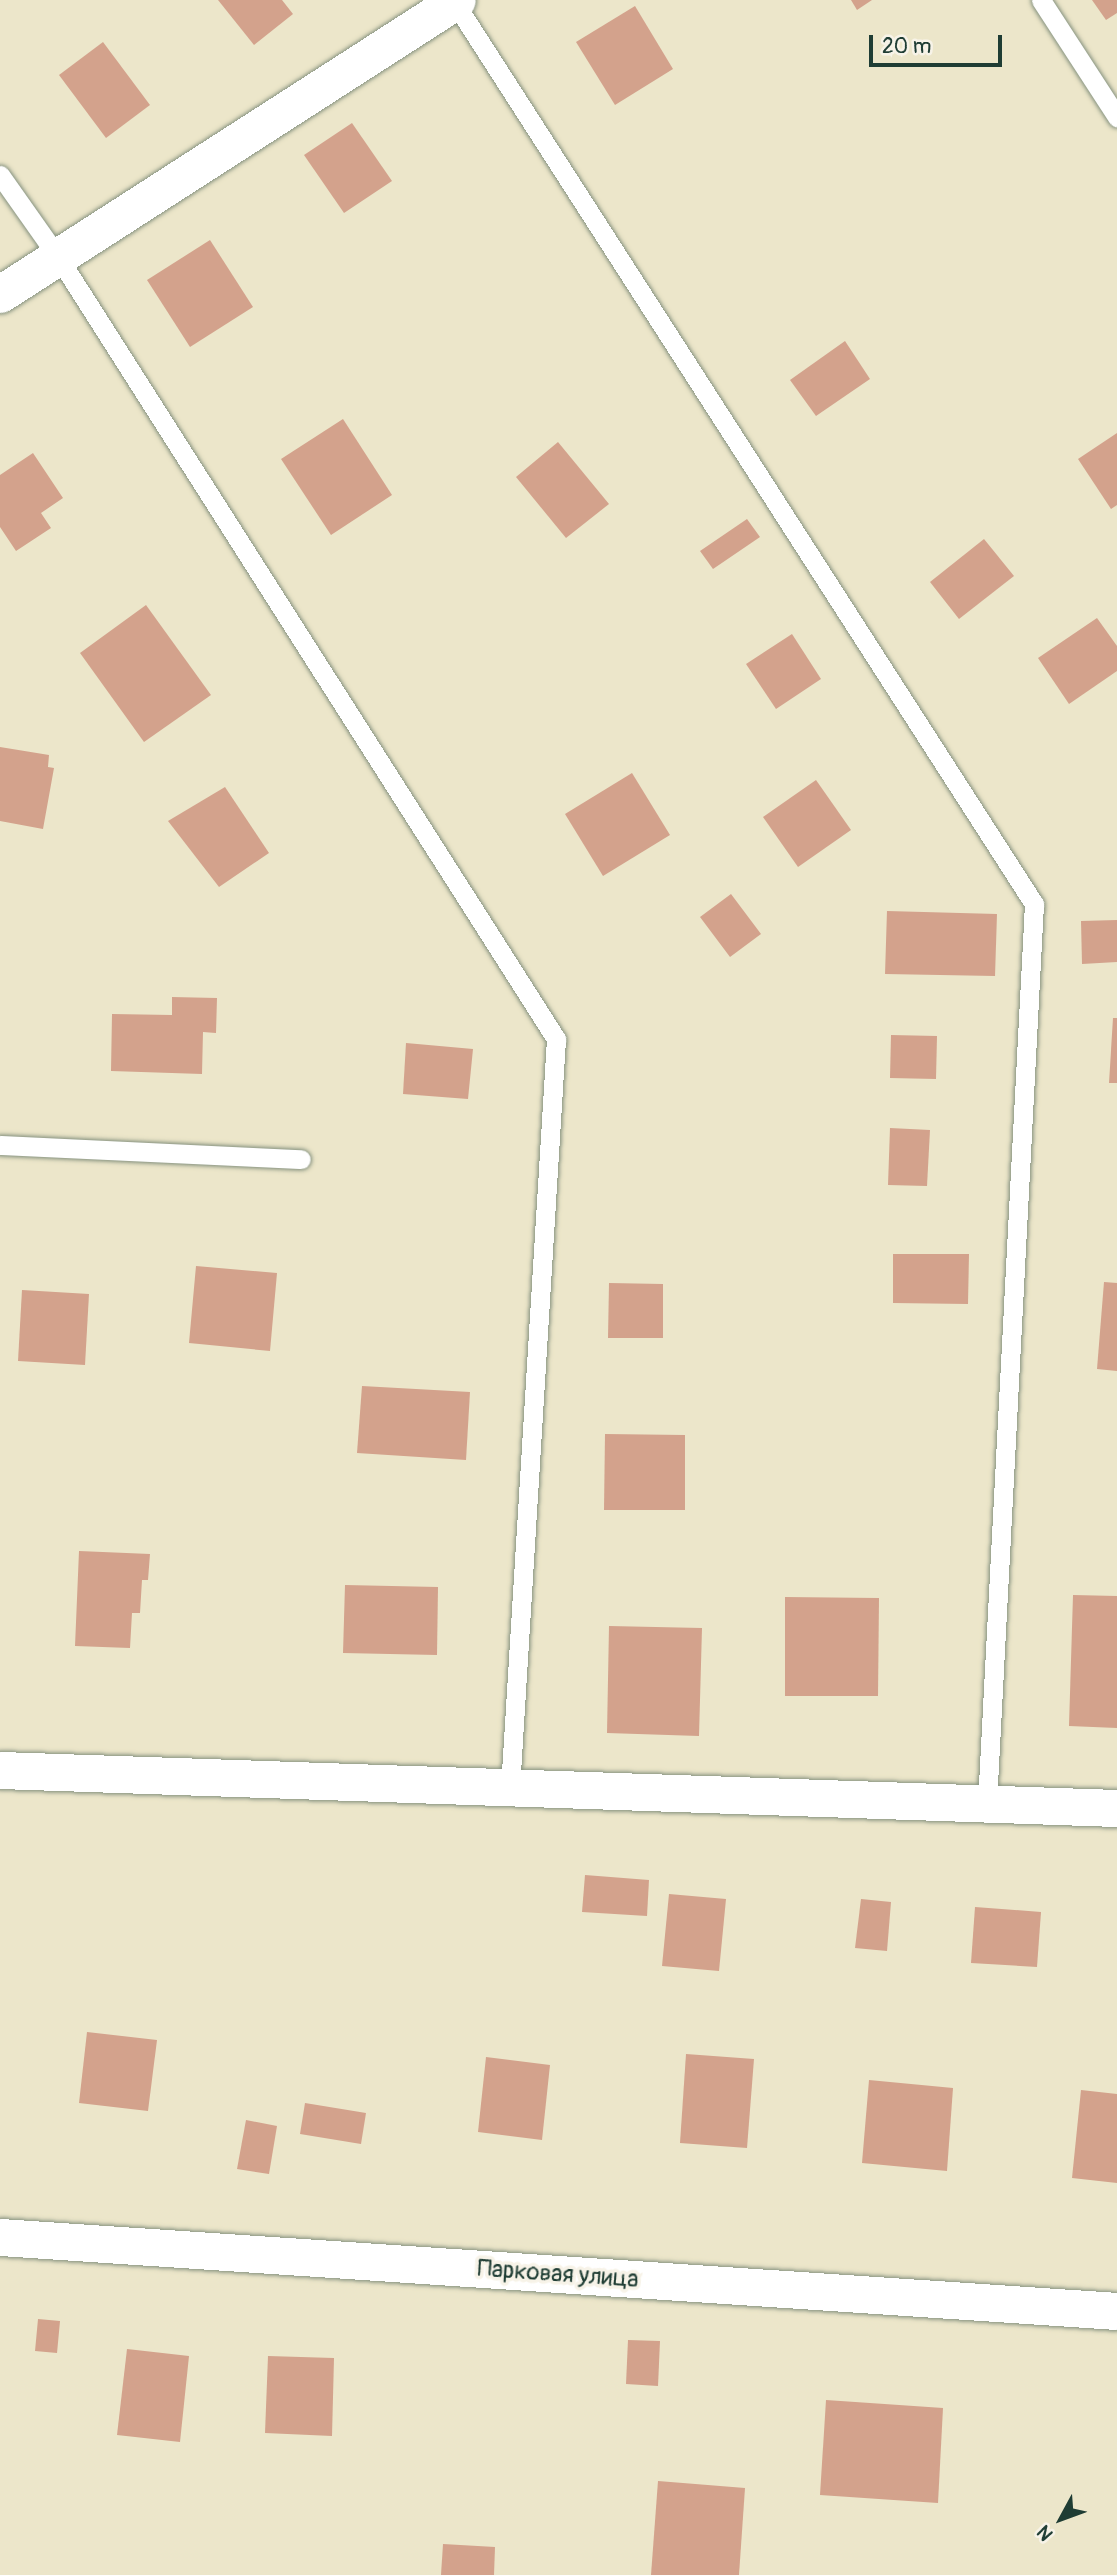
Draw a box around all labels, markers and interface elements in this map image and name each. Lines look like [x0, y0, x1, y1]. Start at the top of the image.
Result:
scale bar [872, 21, 1005, 65]
text: 20 m [882, 33, 931, 60]
street label: Парковая улица [477, 2254, 639, 2294]
north arrow [1026, 2484, 1096, 2554]
text: N [1032, 2520, 1058, 2546]

